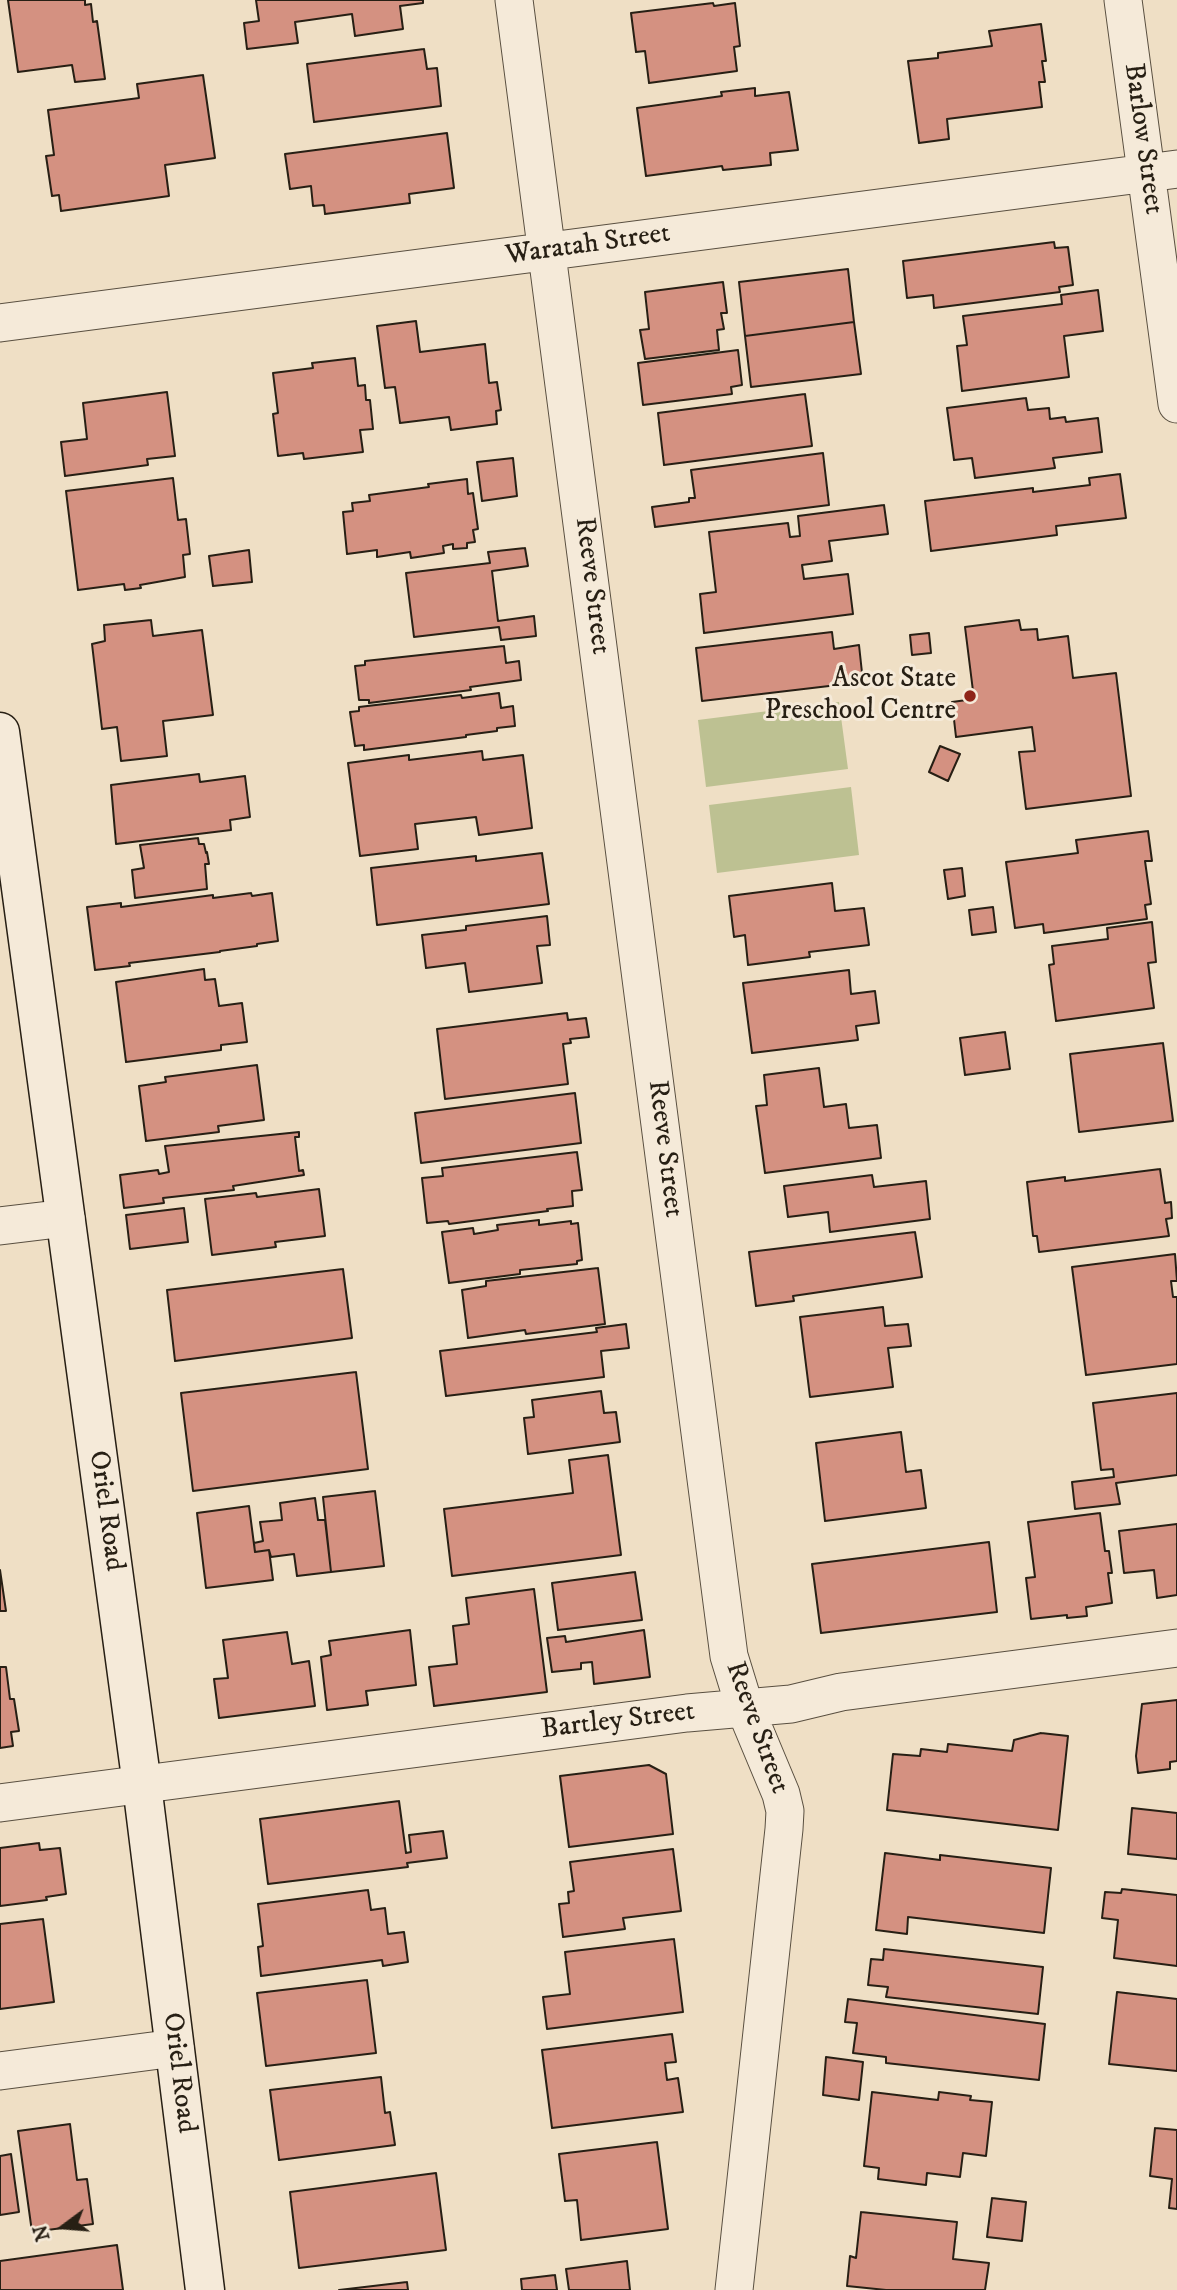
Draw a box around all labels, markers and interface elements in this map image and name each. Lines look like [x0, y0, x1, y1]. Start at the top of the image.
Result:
street label: Barlow Street [1115, 61, 1169, 217]
street label: Waratah Street [503, 218, 673, 274]
street label: Reeve Street [566, 516, 616, 656]
place label: Ascot State Preschool Centre [765, 663, 956, 729]
marker: Ascot State Preschool Centre [962, 688, 978, 704]
street label: Reeve Street [639, 1079, 689, 1219]
street label: Oriel Road [80, 1449, 130, 1573]
street label: Reeve Street [717, 1658, 795, 1798]
street label: Bartley Street [539, 1696, 697, 1748]
street label: Oriel Road [154, 2011, 202, 2135]
north arrow [28, 2192, 98, 2262]
text: N [29, 2222, 56, 2244]

